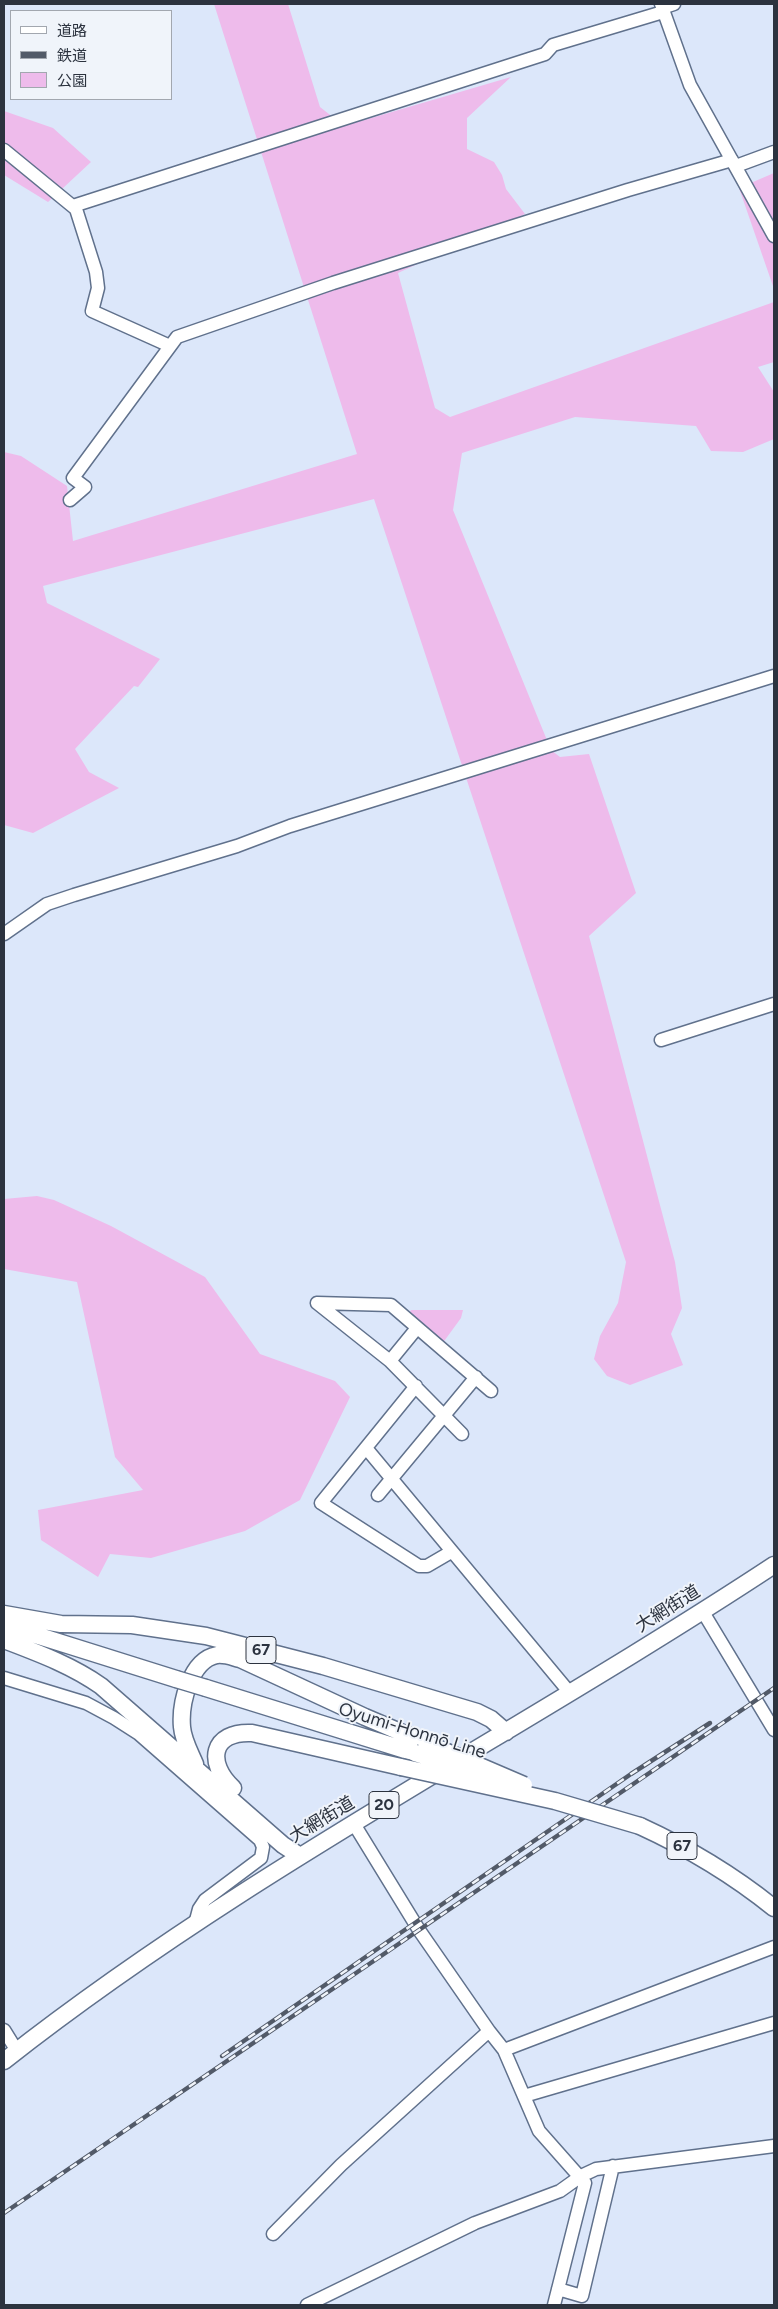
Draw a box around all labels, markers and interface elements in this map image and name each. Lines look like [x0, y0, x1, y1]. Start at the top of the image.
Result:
legend [10, 10, 172, 100]
text: 道路 [57, 22, 87, 40]
text: 鉄道 [57, 47, 87, 65]
text: 公園 [57, 72, 87, 90]
street label: 大網街道 [632, 1581, 704, 1637]
road number: 67 [246, 1636, 276, 1664]
street label: Oyumi-Honnō Line [336, 1698, 488, 1764]
street label: 大網街道 [286, 1792, 358, 1848]
road number: 20 [369, 1792, 399, 1818]
road number: 67 [667, 1832, 697, 1860]

